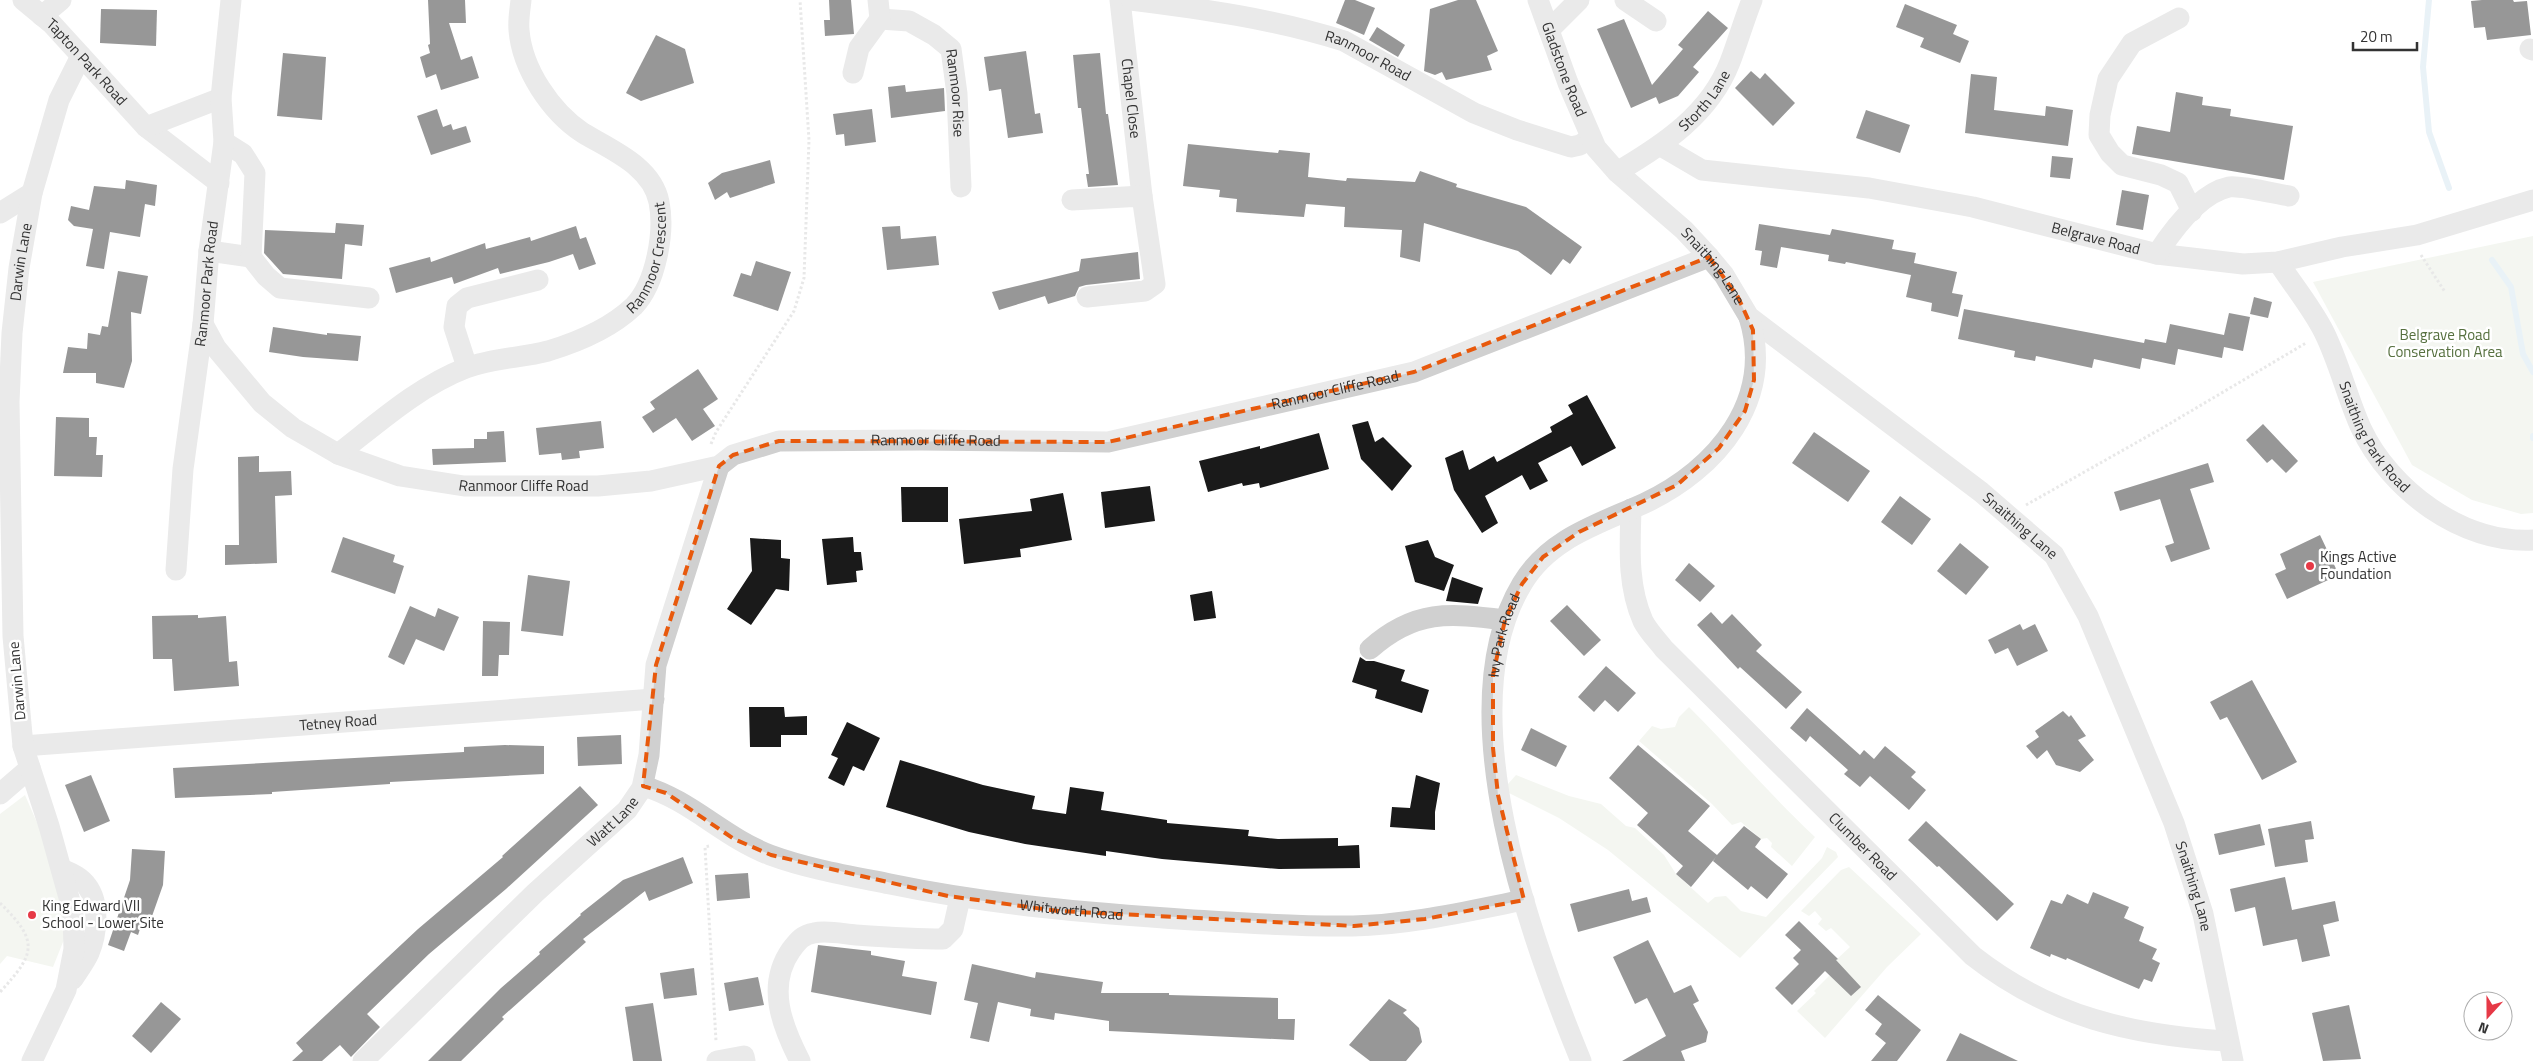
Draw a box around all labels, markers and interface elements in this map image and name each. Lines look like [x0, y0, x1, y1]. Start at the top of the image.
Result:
street label: Tapton Park Road [42, 12, 133, 110]
street label: Gladstone Road [1536, 19, 1593, 120]
scale bar [2353, 20, 2417, 52]
street label: Ranmoor Road [1322, 24, 1415, 87]
text: 20 m [2360, 25, 2393, 48]
street label: Ranmoor Rise [940, 47, 971, 138]
street label: Chapel Close [1116, 57, 1147, 139]
street label: Storth Lane [1673, 66, 1736, 137]
street label: Ranmoor Crescent [621, 200, 672, 319]
street label: Belgrave Road [2049, 215, 2143, 260]
street label: Ranmoor Park Road [188, 219, 224, 348]
street label: Darwin Lane [4, 221, 38, 302]
street label: Snaithing Lane [1676, 222, 1751, 309]
park label: Belgrave Road Conservation Area [2387, 323, 2503, 363]
street label: Ranmoor Cliffe Road [1269, 364, 1401, 415]
street label: Snaithing Park Road [2333, 378, 2416, 498]
street label: Ranmoor Cliffe Road [871, 428, 1001, 452]
street label: Ranmoor Cliffe Road [457, 473, 589, 497]
street label: Snaithing Lane [1978, 486, 2063, 565]
place label: Kings Active Foundation [2320, 545, 2396, 585]
marker: Kings Active Foundation [2304, 560, 2316, 572]
street label: Ivy Park Road [1482, 590, 1526, 678]
street label: Darwin Lane [2, 641, 31, 721]
street label: Tetney Road [298, 708, 378, 736]
street label: Watt Lane [581, 792, 644, 852]
street label: Clumber Road [1824, 807, 1903, 886]
street label: Snaithing Lane [2170, 838, 2218, 933]
street label: Whitworth Road [1019, 893, 1124, 926]
place label: King Edward VII School - Lower Site [42, 894, 164, 934]
marker: King Edward VII School - Lower Site [26, 909, 38, 921]
north arrow [2463, 991, 2513, 1041]
text: N [2475, 1017, 2491, 1040]

